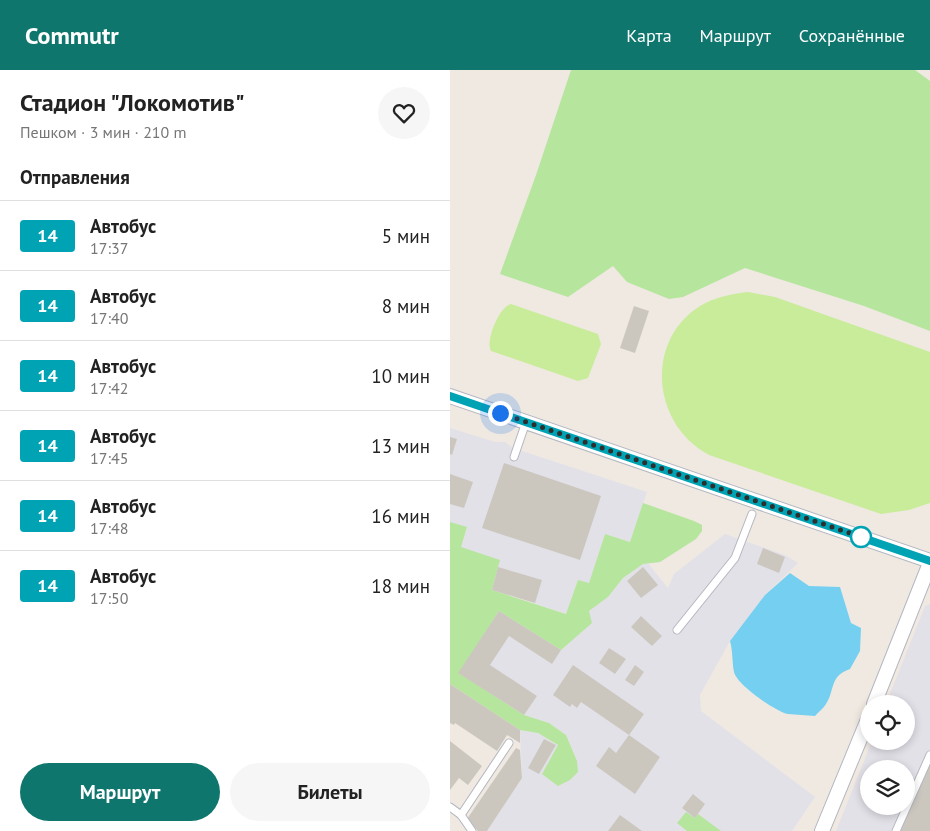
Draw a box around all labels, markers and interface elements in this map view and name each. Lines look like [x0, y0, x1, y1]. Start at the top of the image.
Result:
text: Commutr [25, 20, 119, 51]
text: Карта [626, 24, 672, 47]
text: Маршрут [700, 24, 771, 47]
text: Сохранённые [799, 24, 905, 47]
text: Стадион "Локомотив" [20, 87, 245, 118]
button: heart [378, 87, 430, 139]
text: Пешком · 3 мин · 210 m [20, 122, 187, 142]
text: Отправления [20, 165, 130, 189]
text: Автобус [90, 214, 156, 238]
text: 14 [37, 224, 58, 247]
text: 5 мин [382, 224, 430, 248]
text: 17:37 [90, 238, 128, 258]
text: Автобус [90, 284, 156, 308]
text: 14 [37, 294, 58, 317]
text: 8 мин [382, 294, 430, 318]
text: 17:40 [90, 308, 128, 328]
text: Автобус [90, 354, 156, 378]
text: 14 [37, 364, 58, 387]
text: 10 мин [371, 364, 430, 388]
text: 17:42 [90, 378, 128, 398]
your location [488, 401, 513, 426]
text: Автобус [90, 424, 156, 448]
text: 14 [37, 434, 58, 457]
text: 13 мин [371, 434, 430, 458]
text: 17:45 [90, 448, 128, 468]
text: Автобус [90, 494, 156, 518]
text: 14 [37, 504, 58, 527]
text: 16 мин [371, 504, 430, 528]
text: 17:48 [90, 518, 128, 538]
unlabelled marker [850, 526, 872, 548]
text: Автобус [90, 564, 156, 588]
text: 14 [37, 574, 58, 597]
text: 18 мин [371, 574, 430, 598]
text: 17:50 [90, 588, 128, 608]
map controls [860, 695, 915, 815]
button: locate [860, 695, 915, 750]
button: layers [860, 760, 915, 815]
button: Маршрут [20, 763, 220, 821]
button: Билеты [230, 763, 430, 821]

